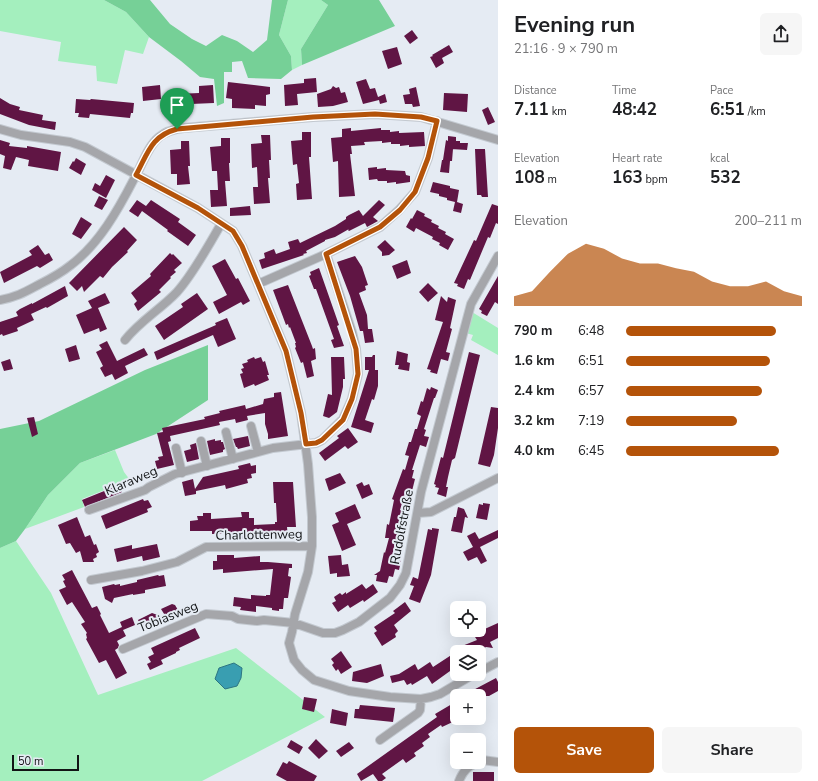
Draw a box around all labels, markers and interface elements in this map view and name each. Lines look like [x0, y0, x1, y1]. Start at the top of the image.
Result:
text: Evening run [514, 10, 635, 40]
button: share [760, 13, 802, 55]
text: 21:16 · 9 × 790 m [514, 40, 618, 58]
text: Distance [514, 83, 557, 98]
text: Time [612, 83, 636, 98]
text: Pace [710, 83, 733, 98]
pin [160, 88, 194, 129]
icon: arrive [166, 94, 188, 116]
text: 7.11 [514, 98, 549, 121]
text: 48:42 [612, 98, 657, 121]
text: 6:51 [710, 98, 745, 121]
text: km [549, 104, 567, 119]
text: /km [745, 104, 766, 119]
text: Elevation [514, 151, 560, 166]
text: Heart rate [612, 151, 662, 166]
text: kcal [710, 151, 730, 166]
text: 108 [514, 166, 545, 189]
text: 163 [612, 166, 643, 189]
text: 532 [710, 166, 741, 189]
text: m [545, 172, 557, 187]
text: bpm [643, 172, 668, 187]
text: Elevation [514, 212, 568, 230]
text: 200–211 m [734, 212, 802, 230]
text: 790 m [514, 322, 552, 340]
text: 6:48 [578, 322, 604, 340]
text: 1.6 km [514, 352, 555, 370]
text: 6:51 [578, 352, 604, 370]
text: 2.4 km [514, 382, 555, 400]
text: 6:57 [578, 382, 604, 400]
text: 3.2 km [514, 412, 555, 430]
text: 7:19 [578, 412, 604, 430]
text: 4.0 km [514, 442, 555, 460]
text: 6:45 [578, 442, 604, 460]
street label: Klaraweg [102, 462, 160, 500]
street label: Rudolfstraße [386, 488, 418, 566]
street label: Charlottenweg [215, 525, 303, 545]
street label: Tobiasweg [135, 597, 201, 637]
map controls [450, 601, 486, 769]
button: locate [450, 601, 486, 637]
button: layers [450, 645, 486, 681]
button: + [450, 689, 486, 725]
button: Save [514, 727, 654, 773]
button: Share [662, 727, 802, 773]
button: − [450, 733, 486, 769]
scale bar [12, 753, 79, 772]
text: 50 m [18, 754, 43, 769]

